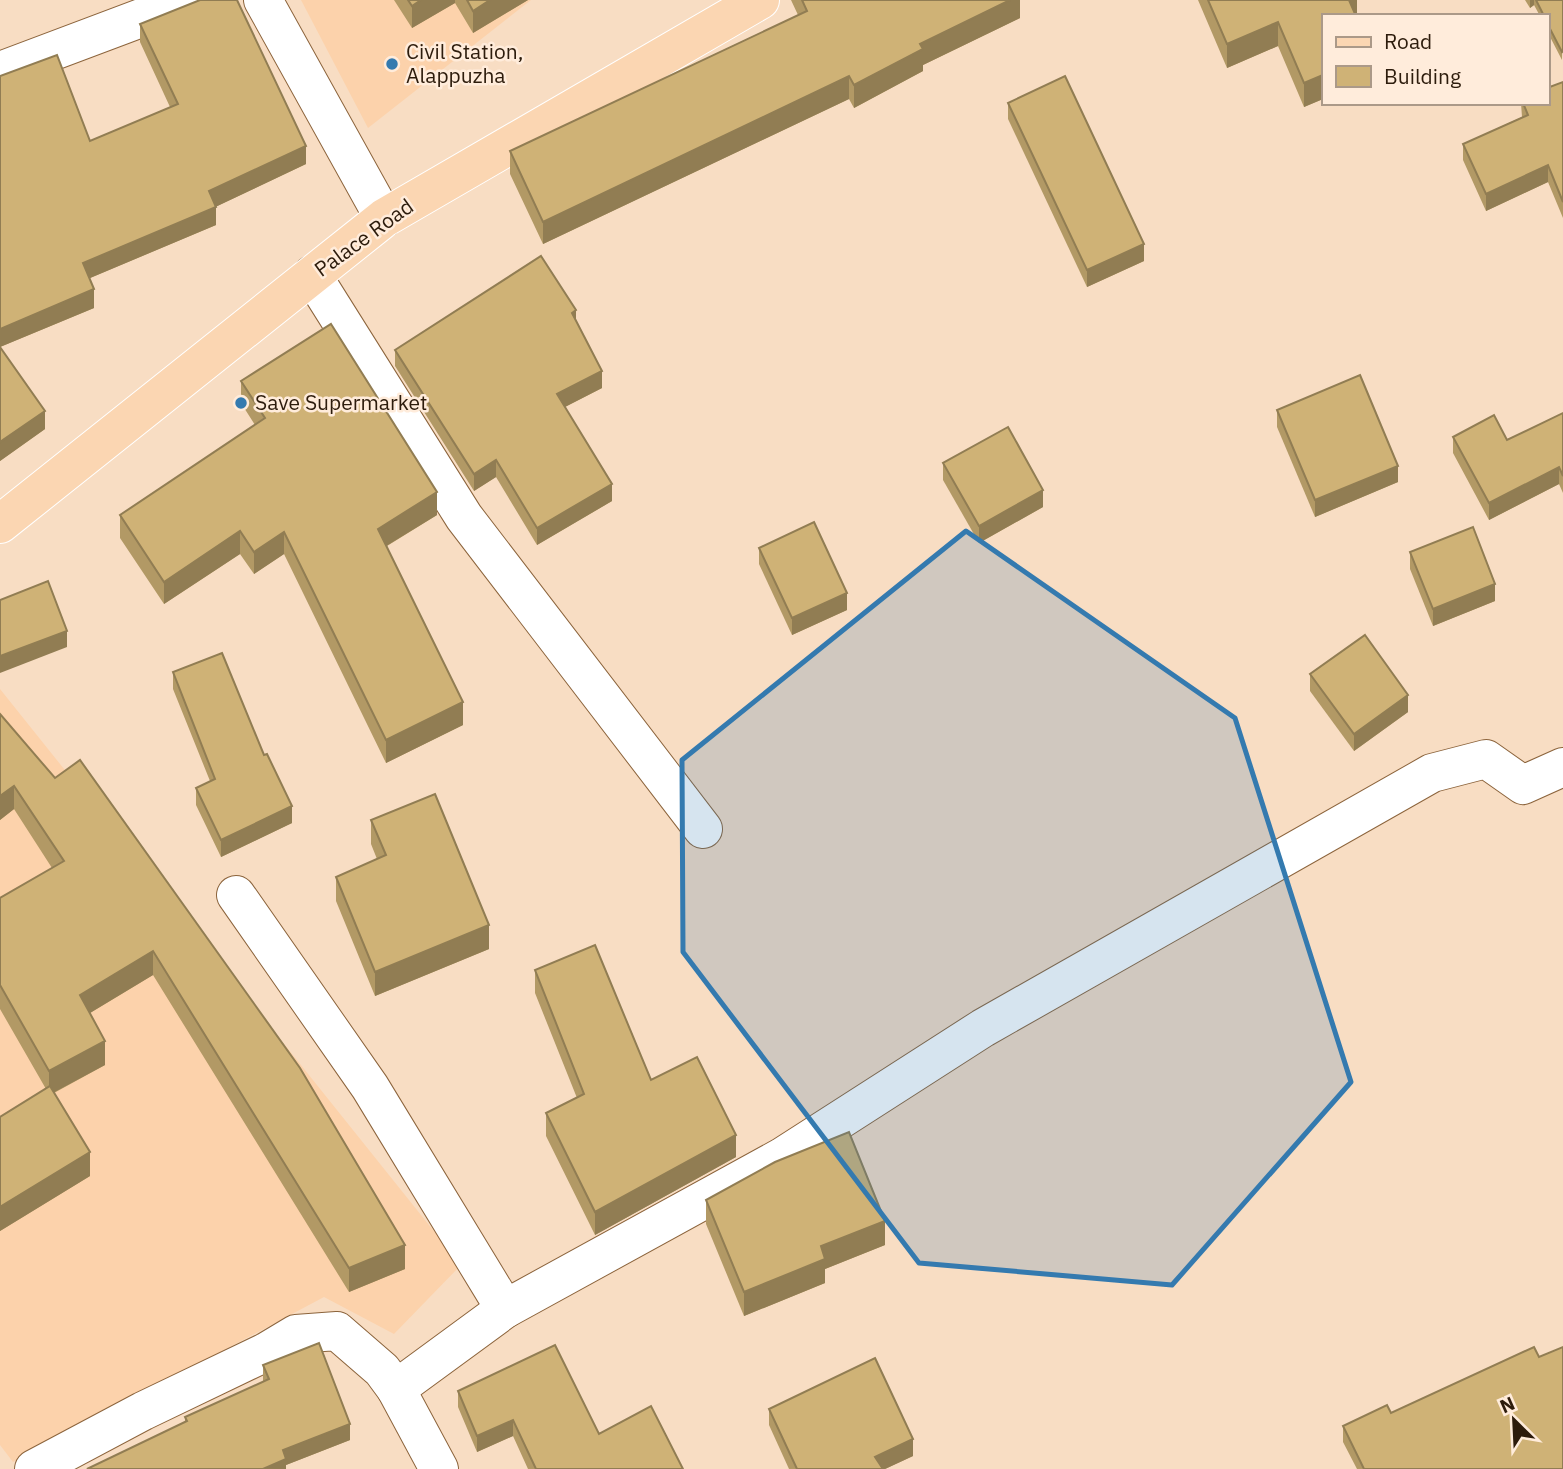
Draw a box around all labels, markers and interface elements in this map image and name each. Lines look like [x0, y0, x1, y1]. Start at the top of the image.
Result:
legend [1322, 14, 1549, 105]
text: Road [1384, 27, 1432, 55]
place label: Civil Station, Alappuzha [406, 37, 523, 89]
marker: Civil Station, Alappuzha [384, 56, 400, 72]
text: Building [1384, 62, 1461, 90]
street label: Palace Road [308, 192, 419, 283]
place label: Save Supermarket [255, 388, 427, 416]
marker: Save Supermarket [233, 395, 249, 411]
north arrow [1479, 1385, 1549, 1455]
text: N [1496, 1391, 1518, 1418]

